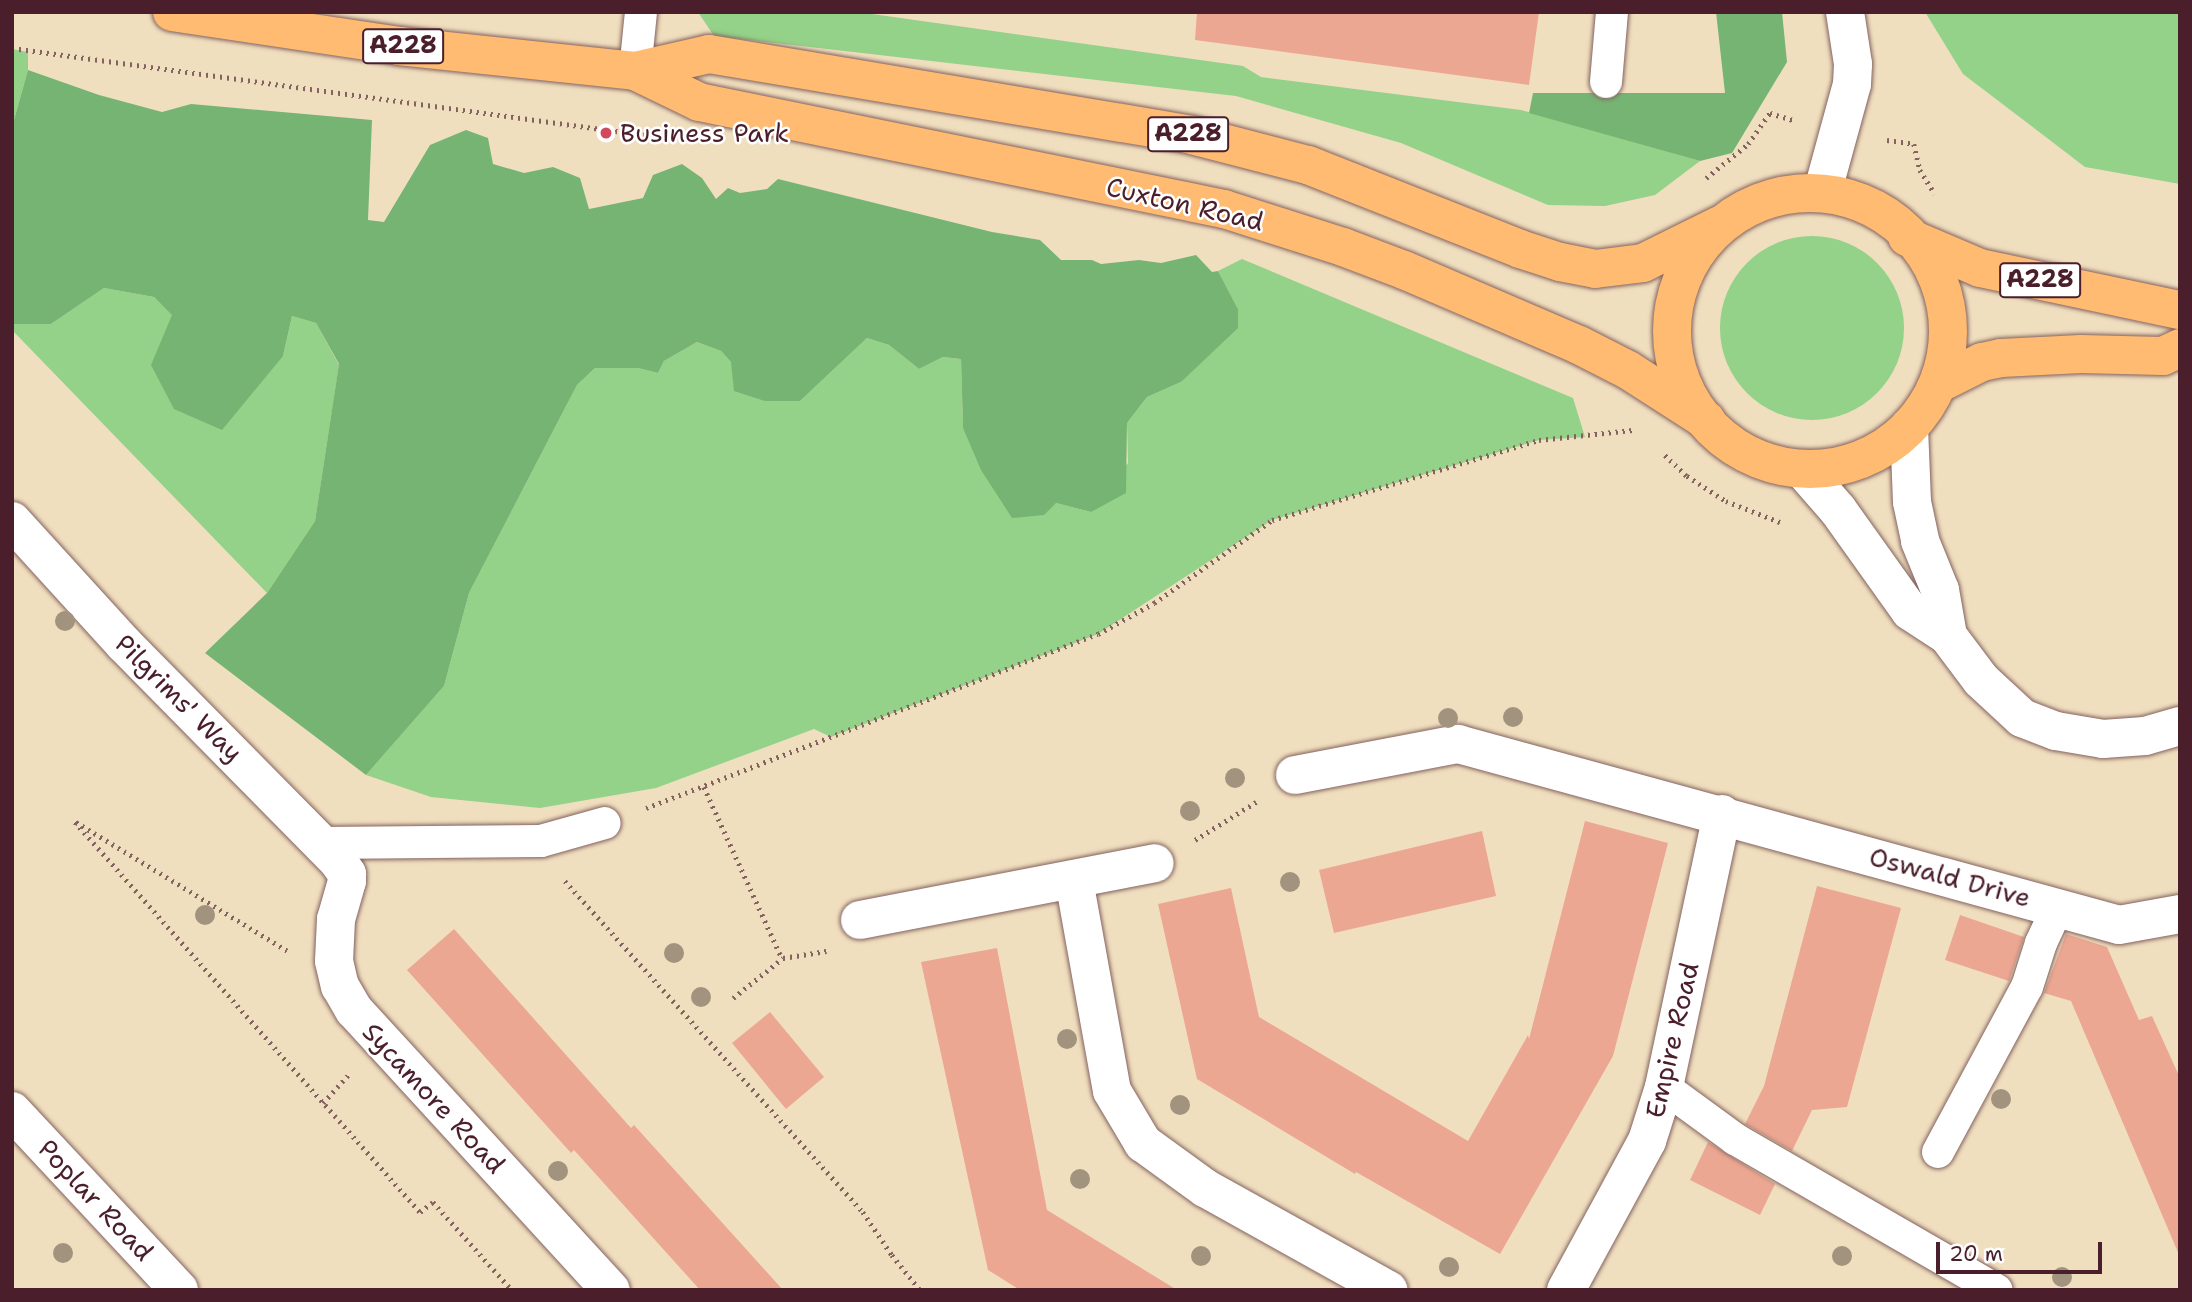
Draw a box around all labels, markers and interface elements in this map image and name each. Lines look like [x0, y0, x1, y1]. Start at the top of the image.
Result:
road number: A228 [361, 26, 445, 66]
road number: A228 [1146, 114, 1230, 154]
place label: Business Park [620, 117, 789, 149]
marker: Business Park [598, 125, 614, 141]
street label: Cuxton Road [1103, 171, 1267, 237]
road number: A228 [1998, 260, 2082, 300]
street label: Pilgrims' Way [109, 628, 249, 768]
street label: Oswald Drive [1866, 841, 2034, 913]
street label: Empire Road [1639, 959, 1705, 1121]
street label: Sycamore Road [356, 1016, 512, 1180]
street label: Poplar Road [32, 1133, 160, 1267]
scale bar [1940, 1228, 2106, 1272]
text: 20 m [1949, 1240, 2003, 1268]

